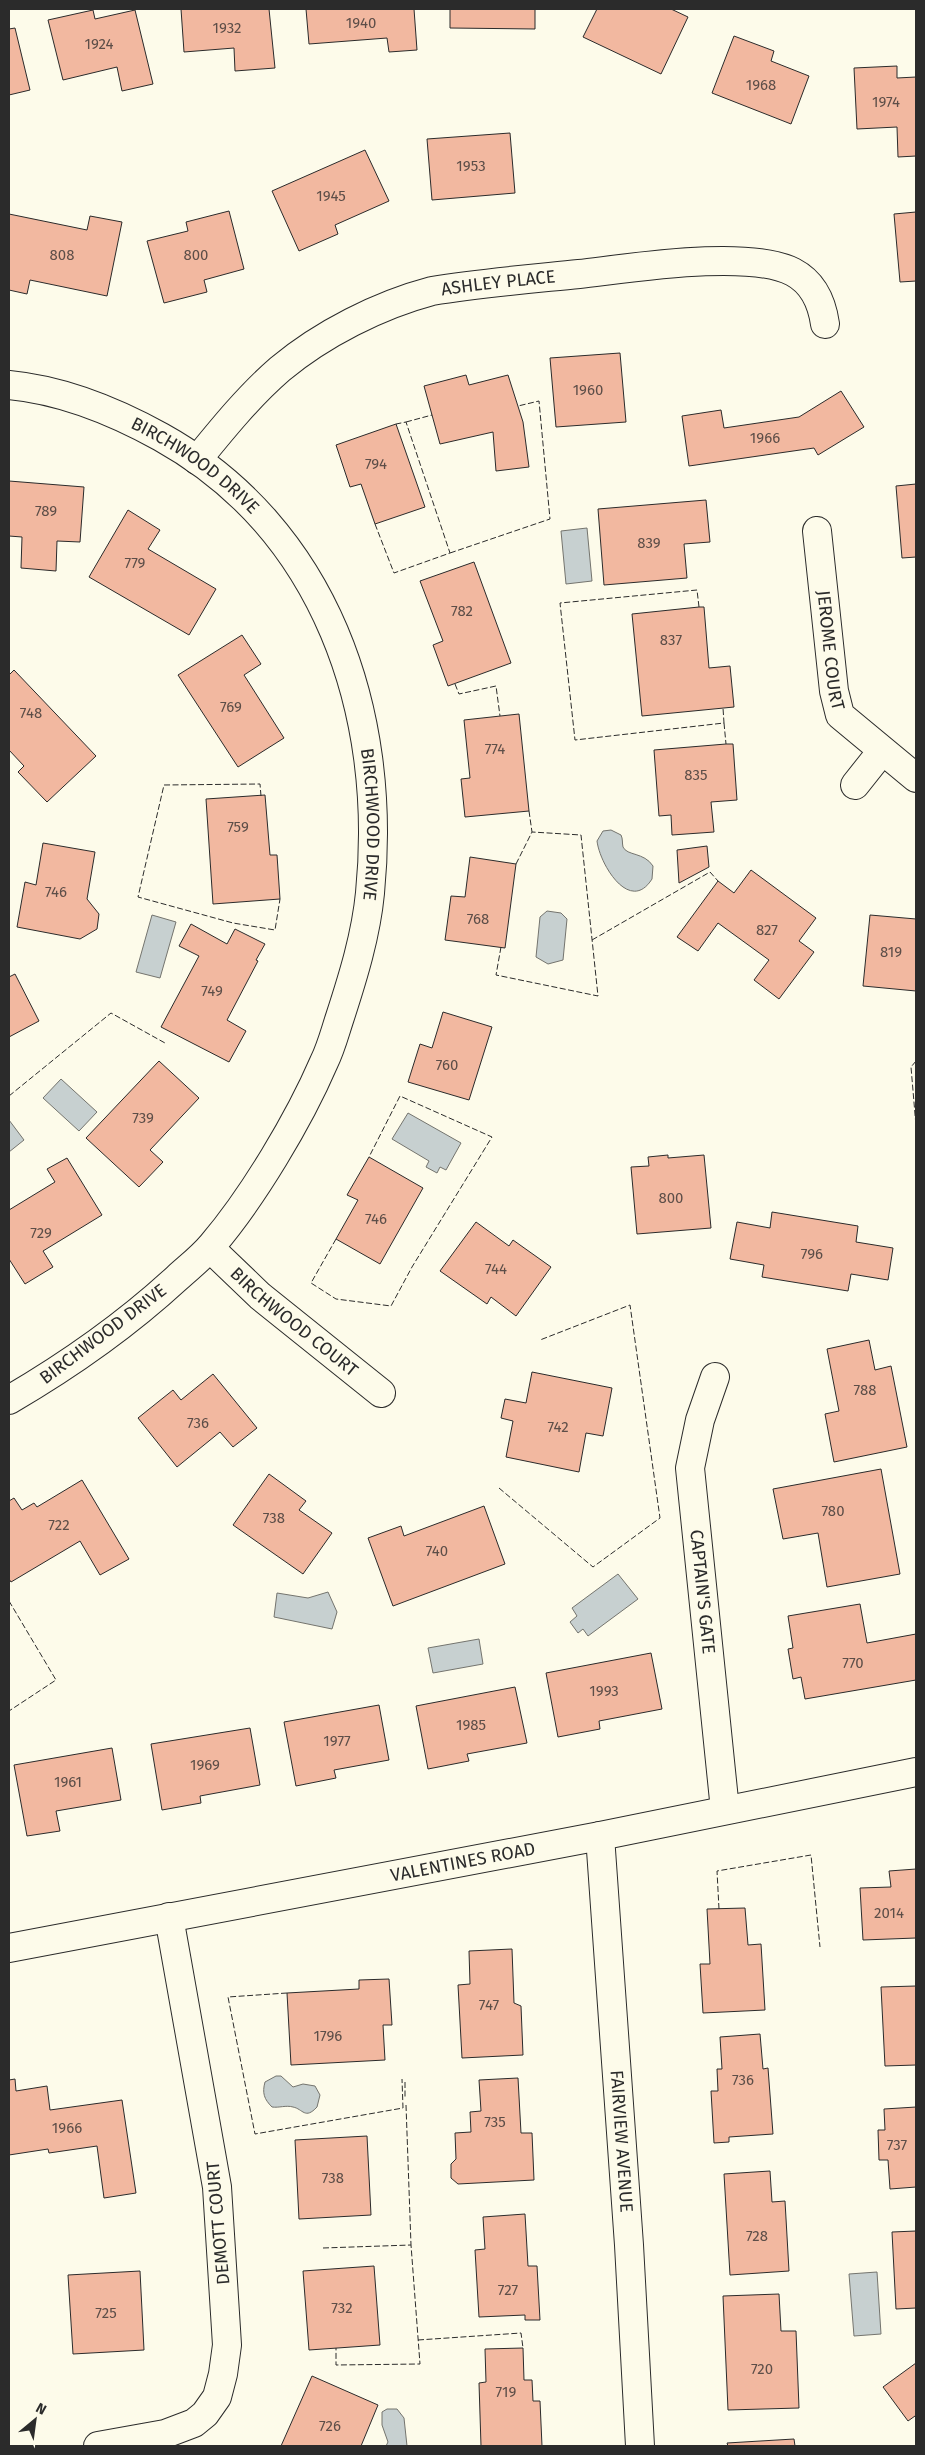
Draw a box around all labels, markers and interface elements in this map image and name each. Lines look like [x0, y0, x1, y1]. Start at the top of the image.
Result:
house number: 1940 [346, 14, 376, 32]
house number: 1932 [213, 19, 241, 37]
house number: 1924 [84, 35, 114, 53]
house number: 1968 [746, 76, 776, 94]
house number: 1974 [872, 93, 900, 111]
house number: 1953 [456, 157, 486, 175]
house number: 1945 [316, 187, 346, 205]
house number: 808 [50, 246, 74, 264]
house number: 800 [183, 246, 209, 264]
street label: ASHLEY PLACE [439, 265, 556, 300]
house number: 1960 [573, 381, 603, 399]
street label: BIRCHWOOD DRIVE [128, 412, 264, 518]
house number: 1966 [750, 429, 780, 447]
house number: 794 [365, 455, 387, 473]
house number: 789 [35, 502, 57, 520]
house number: 839 [637, 534, 661, 552]
house number: 779 [125, 554, 146, 572]
street label: JEROME COURT [812, 589, 850, 713]
house number: 782 [451, 602, 473, 620]
house number: 837 [660, 631, 683, 649]
house number: 769 [220, 698, 242, 716]
house number: 748 [20, 704, 42, 722]
house number: 774 [485, 740, 505, 758]
street label: BIRCHWOOD DRIVE [356, 747, 384, 902]
house number: 835 [684, 766, 708, 784]
house number: 759 [227, 818, 249, 836]
house number: 746 [45, 883, 67, 901]
house number: 768 [467, 910, 489, 928]
house number: 827 [756, 921, 778, 939]
house number: 819 [880, 943, 902, 961]
house number: 749 [201, 982, 223, 1000]
house number: 760 [436, 1056, 458, 1074]
house number: 739 [132, 1109, 154, 1127]
house number: 800 [658, 1189, 684, 1207]
house number: 746 [365, 1210, 387, 1228]
house number: 729 [30, 1224, 52, 1242]
house number: 796 [801, 1245, 823, 1263]
house number: 744 [485, 1260, 507, 1278]
street label: BIRCHWOOD COURT [226, 1262, 363, 1382]
street label: BIRCHWOOD DRIVE [35, 1279, 171, 1389]
house number: 788 [854, 1381, 876, 1399]
house number: 736 [187, 1414, 209, 1432]
house number: 742 [547, 1418, 569, 1436]
house number: 780 [822, 1502, 845, 1520]
house number: 738 [263, 1509, 285, 1527]
house number: 722 [48, 1516, 70, 1534]
street label: CAPTAIN'S GATE [685, 1528, 720, 1655]
house number: 740 [426, 1542, 448, 1560]
house number: 770 [842, 1654, 864, 1672]
house number: 1993 [589, 1682, 619, 1700]
house number: 1985 [456, 1716, 486, 1734]
house number: 1977 [323, 1732, 351, 1750]
house number: 1969 [190, 1756, 220, 1774]
house number: 1961 [54, 1773, 82, 1791]
street label: VALENTINES ROAD [389, 1837, 537, 1886]
house number: 2014 [874, 1904, 904, 1922]
house number: 747 [479, 1996, 500, 2014]
house number: 1796 [314, 2027, 342, 2045]
street label: FAIRVIEW AVENUE [606, 2069, 638, 2213]
house number: 736 [732, 2071, 754, 2089]
house number: 735 [484, 2113, 506, 2131]
house number: 1966 [52, 2119, 82, 2137]
house number: 737 [887, 2136, 908, 2154]
street label: DEMOTT COURT [202, 2159, 234, 2286]
house number: 738 [322, 2169, 344, 2187]
house number: 728 [746, 2227, 768, 2245]
house number: 727 [498, 2281, 519, 2299]
house number: 732 [331, 2299, 353, 2317]
house number: 725 [95, 2304, 117, 2322]
house number: 720 [751, 2360, 773, 2378]
house number: 719 [496, 2383, 517, 2401]
north arrow [10, 2395, 60, 2445]
text: N [33, 2399, 49, 2419]
house number: 726 [319, 2417, 341, 2435]

